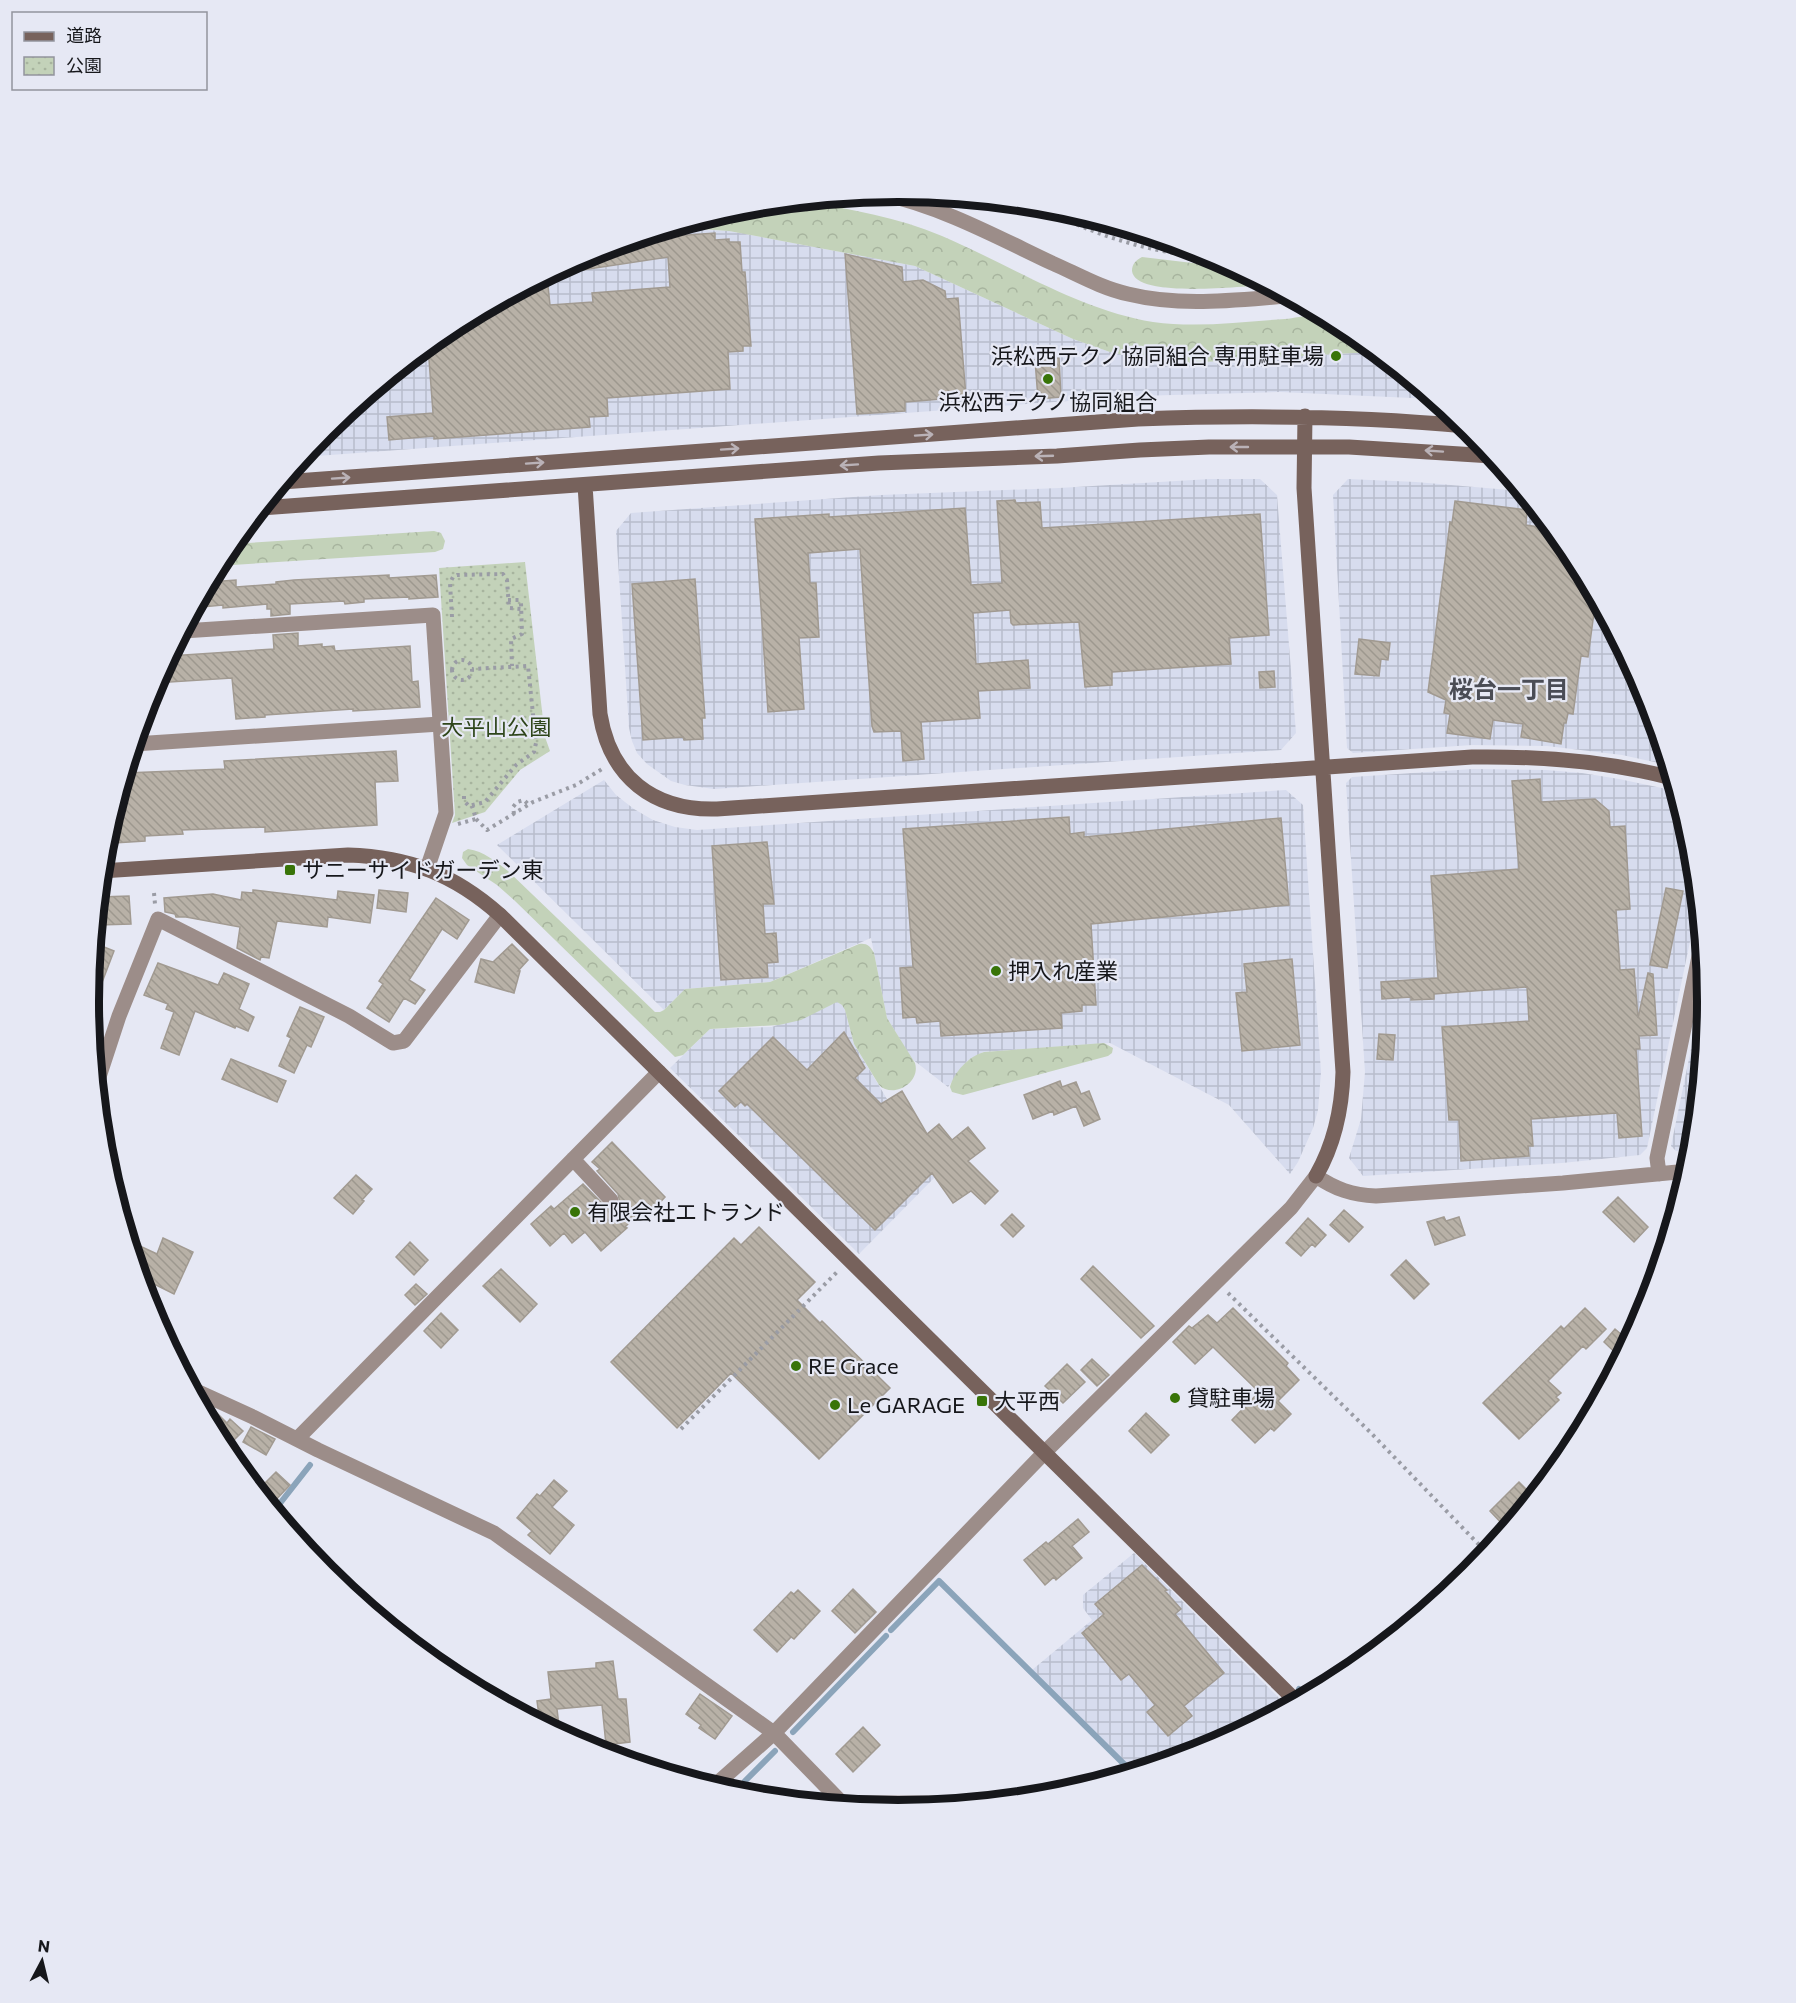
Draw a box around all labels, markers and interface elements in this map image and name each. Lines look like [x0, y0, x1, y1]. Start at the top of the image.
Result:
legend [12, 12, 207, 90]
text: 道路 [66, 24, 102, 46]
text: 公園 [66, 54, 102, 76]
place label: 浜松西テクノ協同組合 専用駐車場 [991, 342, 1324, 369]
marker: 浜松西テクノ協同組合 専用駐車場 [1329, 349, 1343, 363]
marker: 浜松西テクノ協同組合 [1041, 372, 1055, 386]
place label: 浜松西テクノ協同組合 [939, 388, 1157, 415]
one-way arrow [914, 429, 934, 440]
one-way arrow [1229, 441, 1249, 453]
one-way arrow [719, 443, 739, 454]
one-way arrow [1424, 445, 1444, 456]
one-way arrow [1035, 451, 1055, 462]
one-way arrow [525, 458, 545, 469]
one-way arrow [840, 460, 860, 471]
one-way arrow [330, 472, 350, 483]
district label: 桜台一丁目 [1449, 674, 1569, 703]
park label: 大平山公園 [441, 713, 551, 740]
place label: サニーサイドガーデン東 [302, 856, 544, 883]
marker: サニーサイドガーデン東 [283, 863, 297, 877]
place label: 押入れ産業 [1008, 957, 1118, 984]
marker: 押入れ産業 [989, 964, 1003, 978]
place label: 有限会社エトランド [587, 1198, 785, 1225]
marker: 有限会社エトランド [568, 1205, 582, 1219]
place label: RE Grace [808, 1352, 899, 1379]
marker: RE Grace [789, 1359, 803, 1373]
place label: 貸駐車場 [1187, 1384, 1275, 1411]
place label: 大平西 [994, 1387, 1060, 1414]
place label: Le GARAGE [847, 1391, 965, 1418]
marker: 貸駐車場 [1168, 1391, 1182, 1405]
marker: 大平西 [975, 1394, 989, 1408]
marker: Le GARAGE [828, 1398, 842, 1412]
north arrow [12, 1931, 72, 1991]
text: N [37, 1935, 51, 1956]

